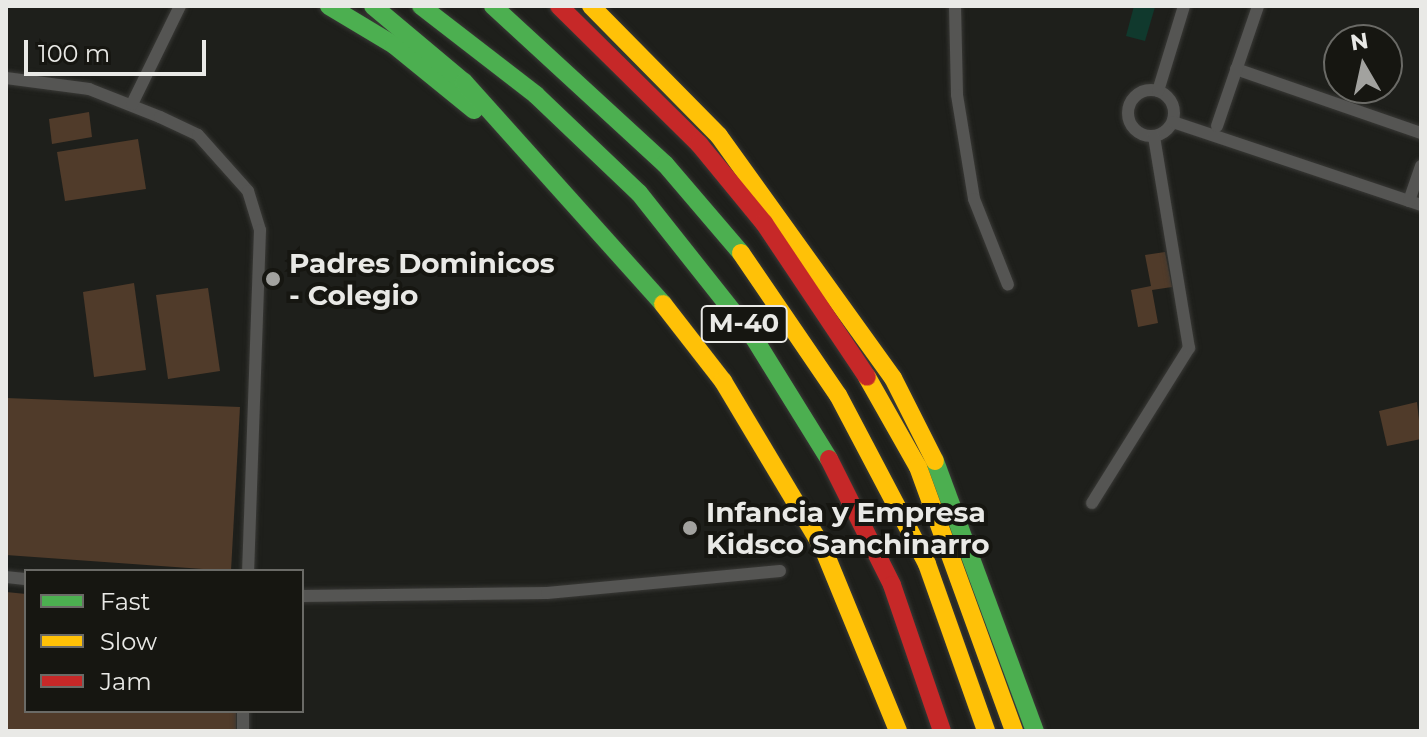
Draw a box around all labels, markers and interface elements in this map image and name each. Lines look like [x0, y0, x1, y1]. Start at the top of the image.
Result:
scale bar [28, 24, 210, 74]
north arrow [1323, 24, 1403, 104]
text: N [1349, 27, 1370, 57]
text: 100 m [38, 39, 110, 68]
place label: Padres Dominicos - Colegio [289, 246, 555, 312]
marker: Padres Dominicos - Colegio [264, 270, 282, 288]
road number: M-40 [700, 302, 788, 346]
place label: Infancia y Empresa Kidsco Sanchinarro [706, 495, 990, 561]
marker: Infancia y Empresa Kidsco Sanchinarro [681, 519, 699, 537]
legend [24, 569, 304, 713]
text: Fast [100, 587, 150, 616]
text: Slow [100, 627, 157, 656]
text: Jam [100, 667, 152, 696]

